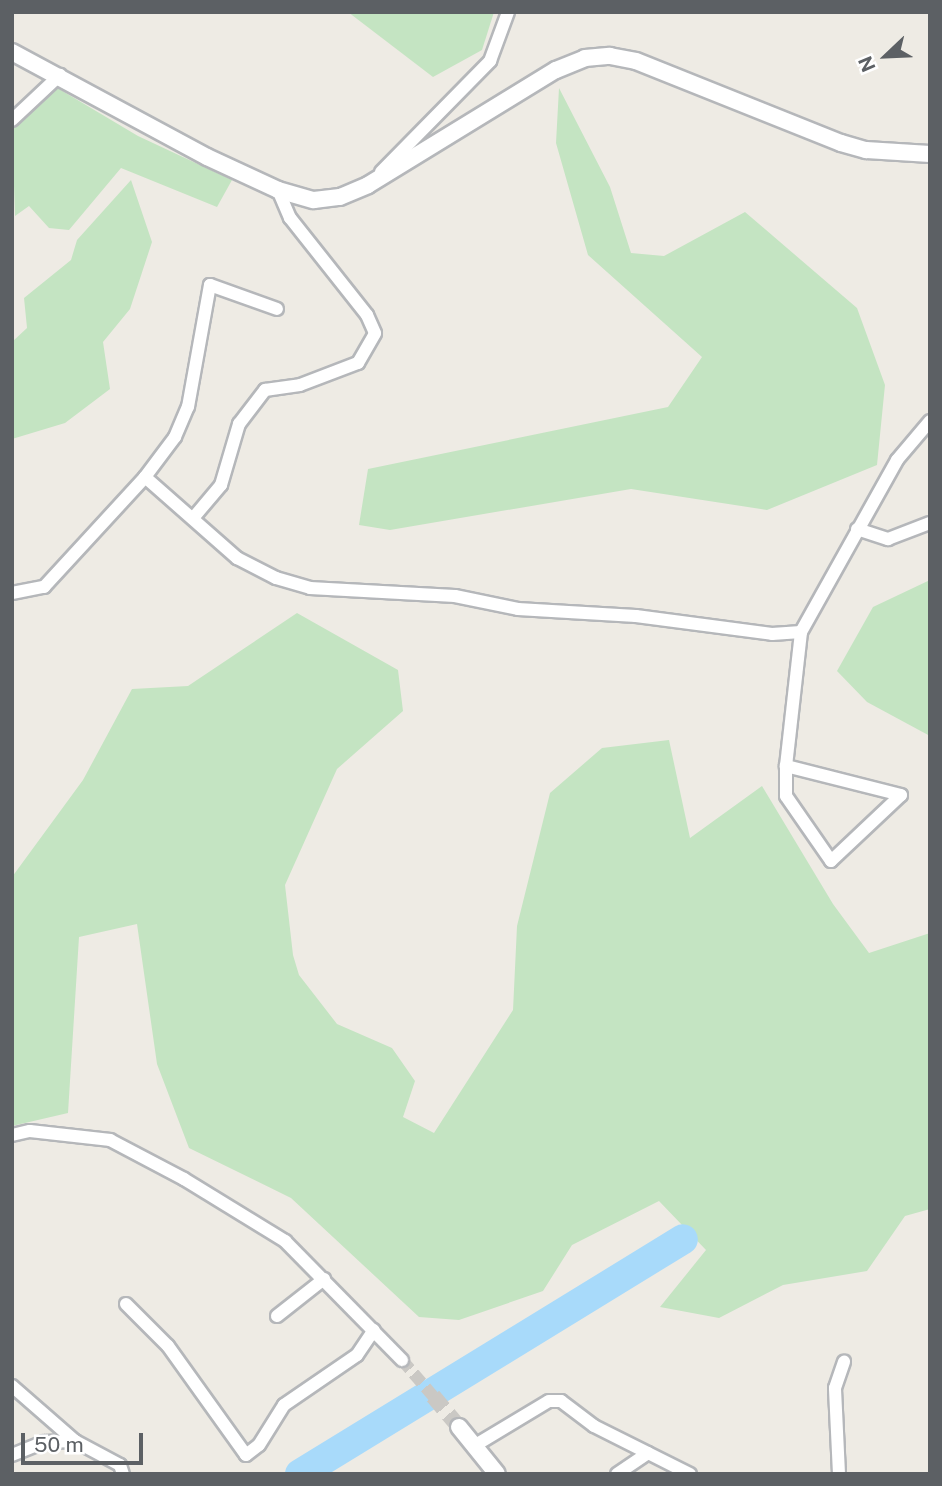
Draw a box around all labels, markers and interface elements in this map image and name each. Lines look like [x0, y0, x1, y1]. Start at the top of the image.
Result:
north arrow [851, 21, 921, 91]
text: N [854, 53, 880, 75]
scale bar [24, 1420, 147, 1464]
text: 50 m [34, 1432, 84, 1457]

